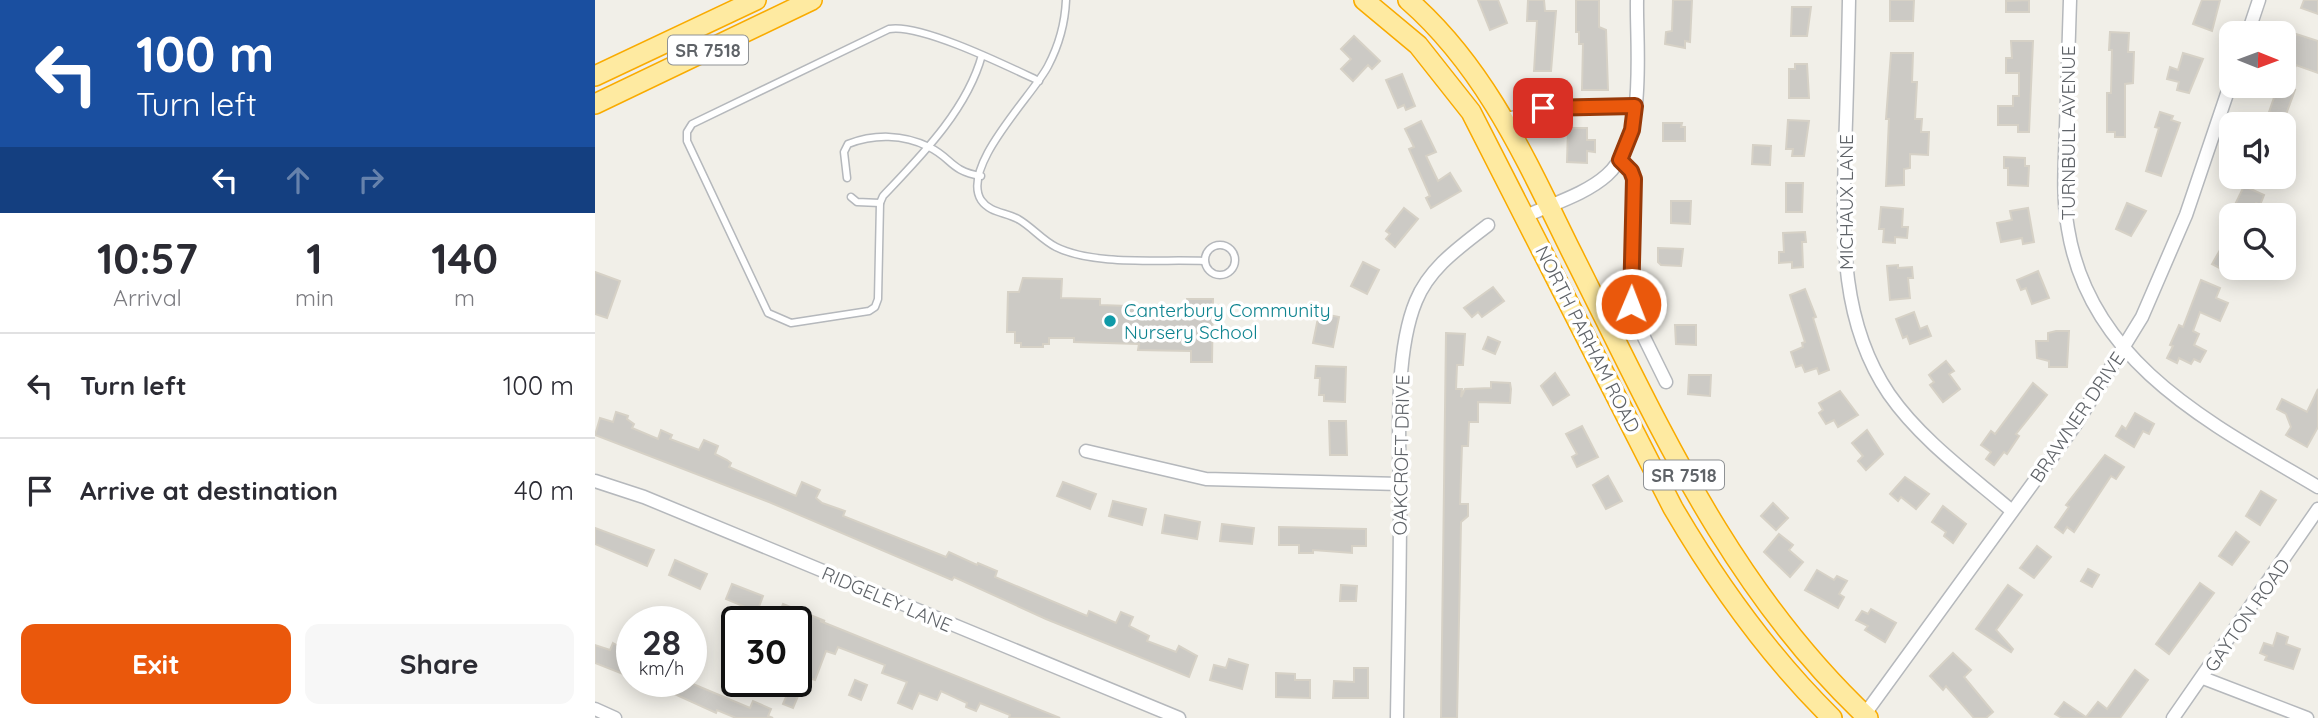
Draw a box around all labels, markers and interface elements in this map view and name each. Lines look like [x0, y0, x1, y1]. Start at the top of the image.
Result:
north arrow [2219, 21, 2296, 98]
map controls [2219, 21, 2296, 280]
text: 100 m [136, 23, 274, 84]
icon: left [21, 28, 112, 119]
road number: SR 7518 [668, 36, 748, 64]
street label: TURNBULL AVENUE [2056, 45, 2080, 221]
pin [1513, 78, 1573, 138]
text: Turn left [136, 84, 257, 124]
icon: arrive [1524, 89, 1562, 127]
button: sound [2219, 112, 2296, 189]
street label: MICHAUX LANE [1834, 134, 1858, 270]
icon: left [206, 161, 244, 199]
icon: ahead [279, 161, 317, 199]
icon: right [352, 161, 390, 199]
button: search [2219, 203, 2296, 280]
text: 10:57 [97, 232, 198, 285]
text: 1 [306, 232, 323, 285]
text: 140 [431, 232, 498, 285]
street label: NORTH PARHAM ROAD [1530, 242, 1646, 436]
position arrow [1594, 267, 1668, 341]
text: Arrival [113, 283, 182, 312]
text: min [295, 283, 334, 312]
text: m [454, 283, 475, 312]
place label: Canterbury Community Nursery School [1124, 298, 1331, 344]
marker: Canterbury Community Nursery School [1102, 313, 1118, 329]
street label: BRAWNER DRIVE [2024, 347, 2130, 487]
icon: left [21, 367, 59, 405]
text: Turn left [80, 369, 187, 402]
text: 100 m [503, 369, 574, 402]
street label: OAKCROFT DRIVE [1388, 374, 1414, 536]
road number: SR 7518 [1644, 461, 1724, 490]
icon: arrive [21, 472, 59, 510]
text: Arrive at destination [80, 474, 338, 507]
text: 40 m [514, 474, 574, 507]
street label: GAYTON ROAD [2199, 554, 2295, 676]
street label: RIDGELEY LANE [818, 561, 956, 637]
speed limit sign: 30 [721, 606, 812, 697]
text: 28 [642, 620, 681, 664]
button: Exit [21, 624, 291, 704]
button: Share [305, 624, 574, 704]
text: km/h [639, 657, 684, 680]

